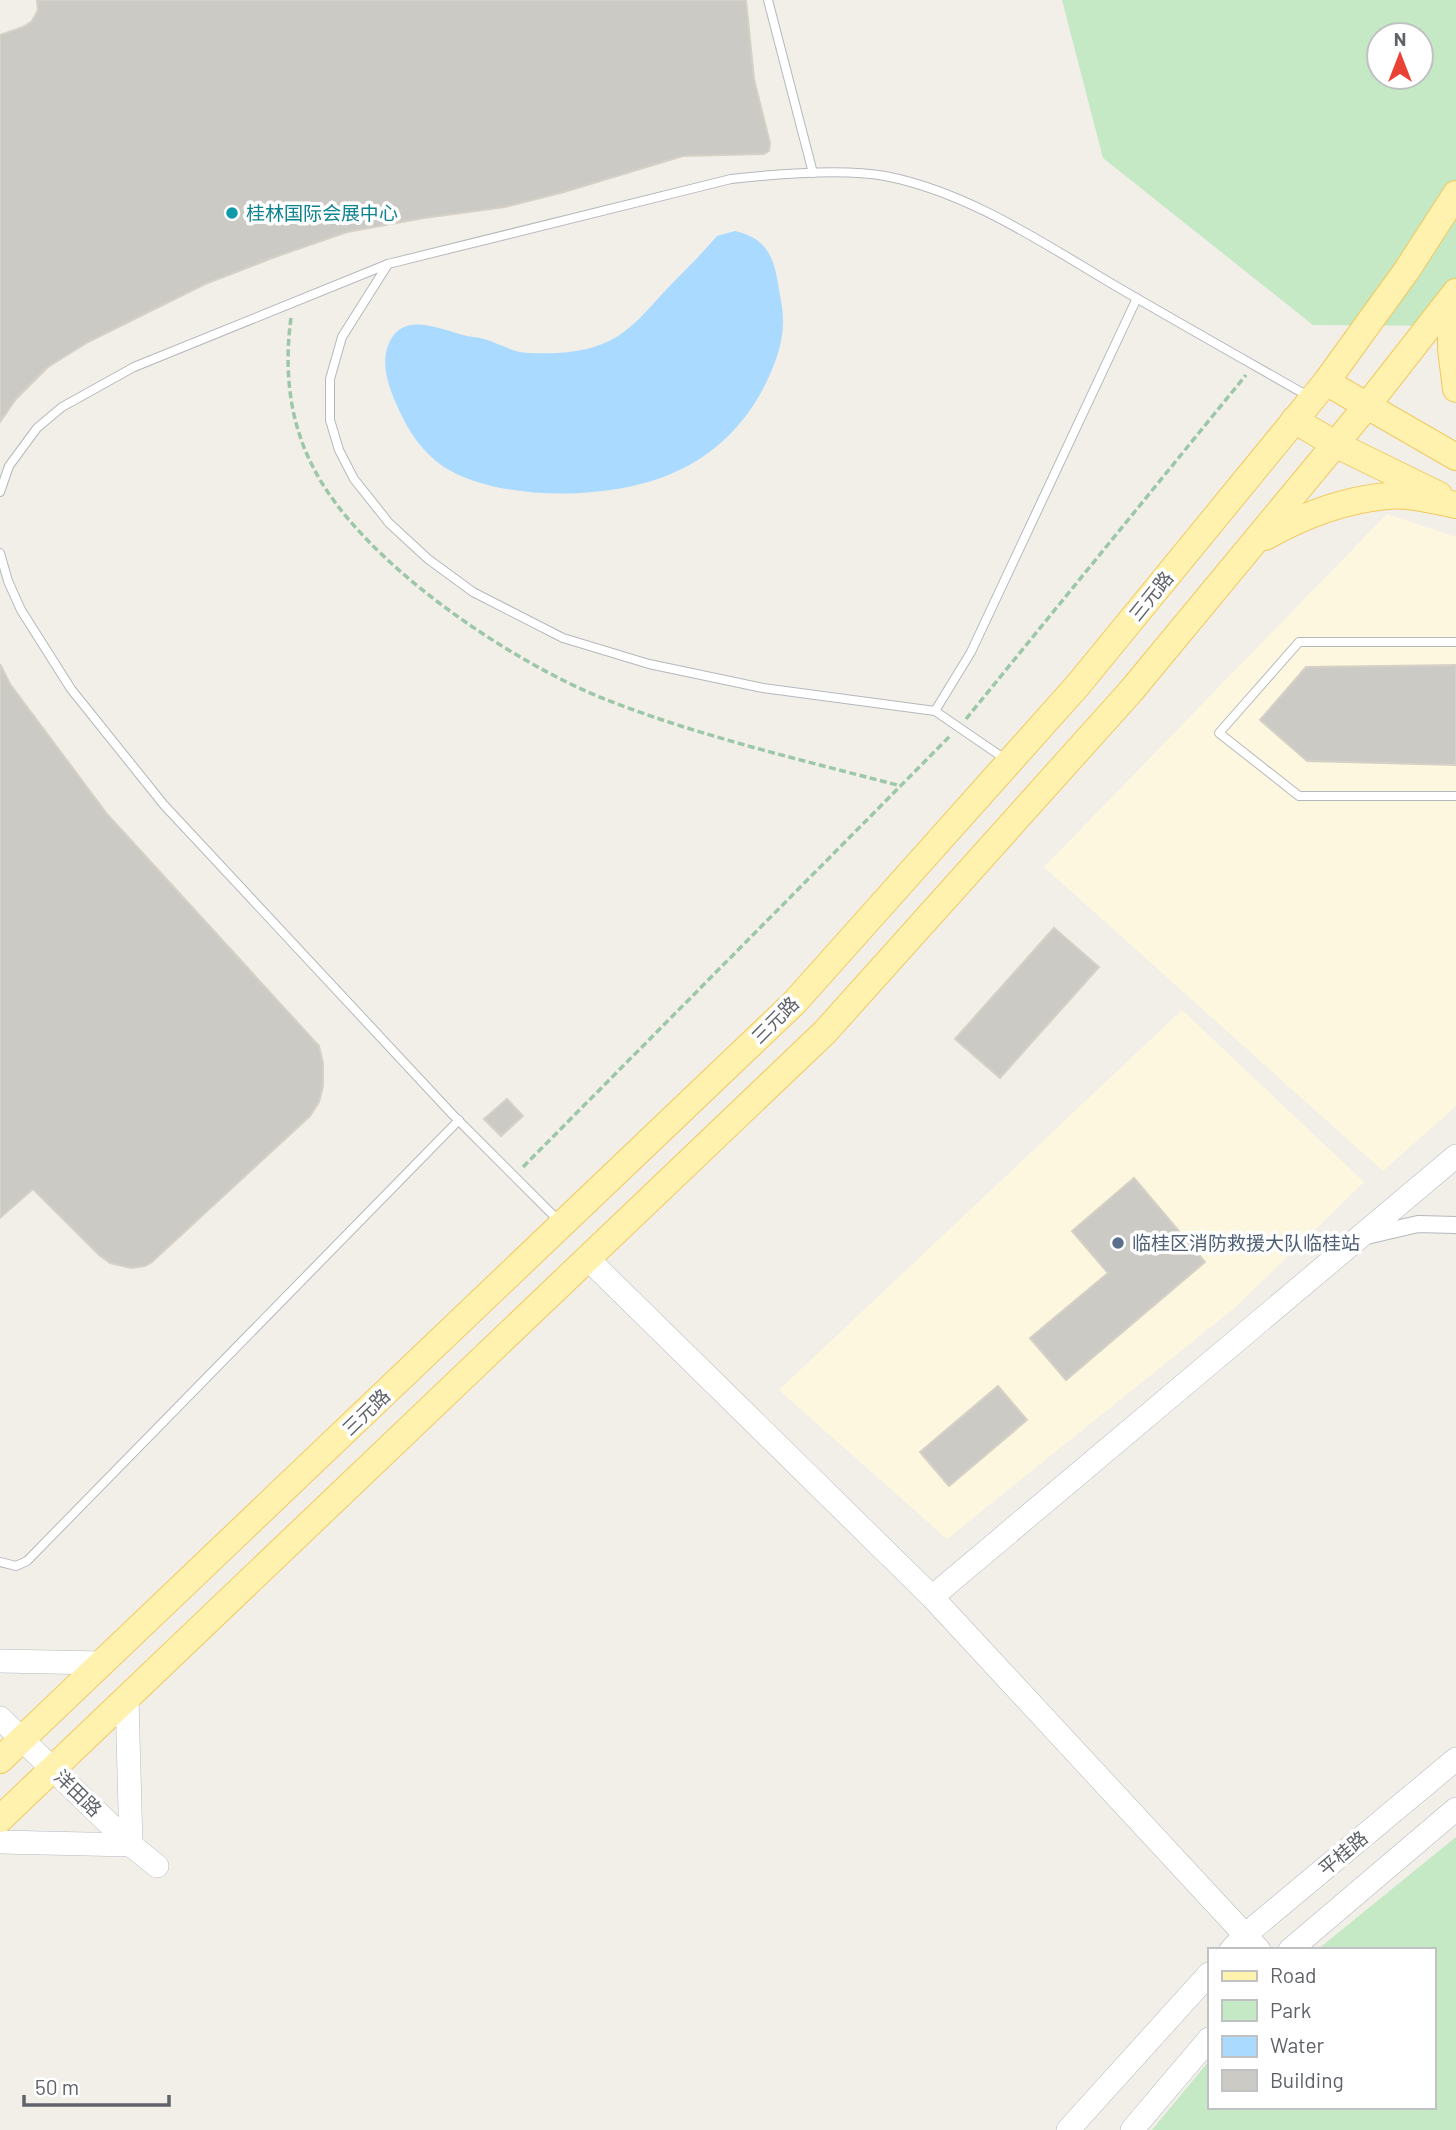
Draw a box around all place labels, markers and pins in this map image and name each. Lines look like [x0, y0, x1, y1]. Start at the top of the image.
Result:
place label: 桂林国际会展中心 [246, 201, 398, 224]
marker: 桂林国际会展中心 [224, 205, 240, 221]
place label: 临桂区消防救援大队临桂站 [1132, 1231, 1360, 1254]
marker: 临桂区消防救援大队临桂站 [1110, 1235, 1126, 1251]

